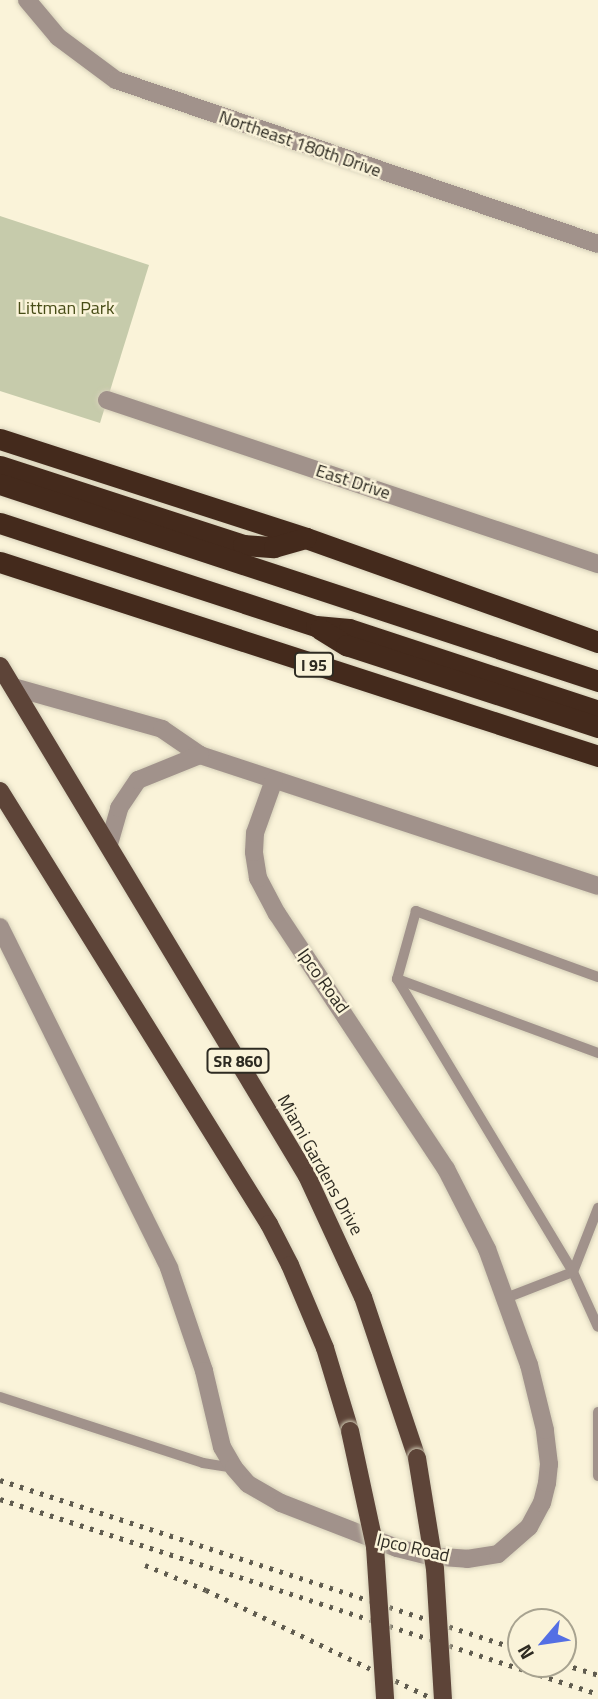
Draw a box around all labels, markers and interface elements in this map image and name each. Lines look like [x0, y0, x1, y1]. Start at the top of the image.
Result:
street label: Northeast 180th Drive [216, 106, 384, 182]
park label: Littman Park [17, 297, 115, 319]
street label: East Drive [313, 460, 393, 504]
road number: I 95 [293, 652, 335, 678]
street label: Ipco Road [293, 944, 353, 1018]
road number: SR 860 [205, 1049, 271, 1074]
street label: Miami Gardens Drive [272, 1091, 368, 1239]
street label: Ipco Road [374, 1529, 452, 1567]
north arrow [507, 1608, 577, 1678]
text: N [509, 1640, 541, 1665]

